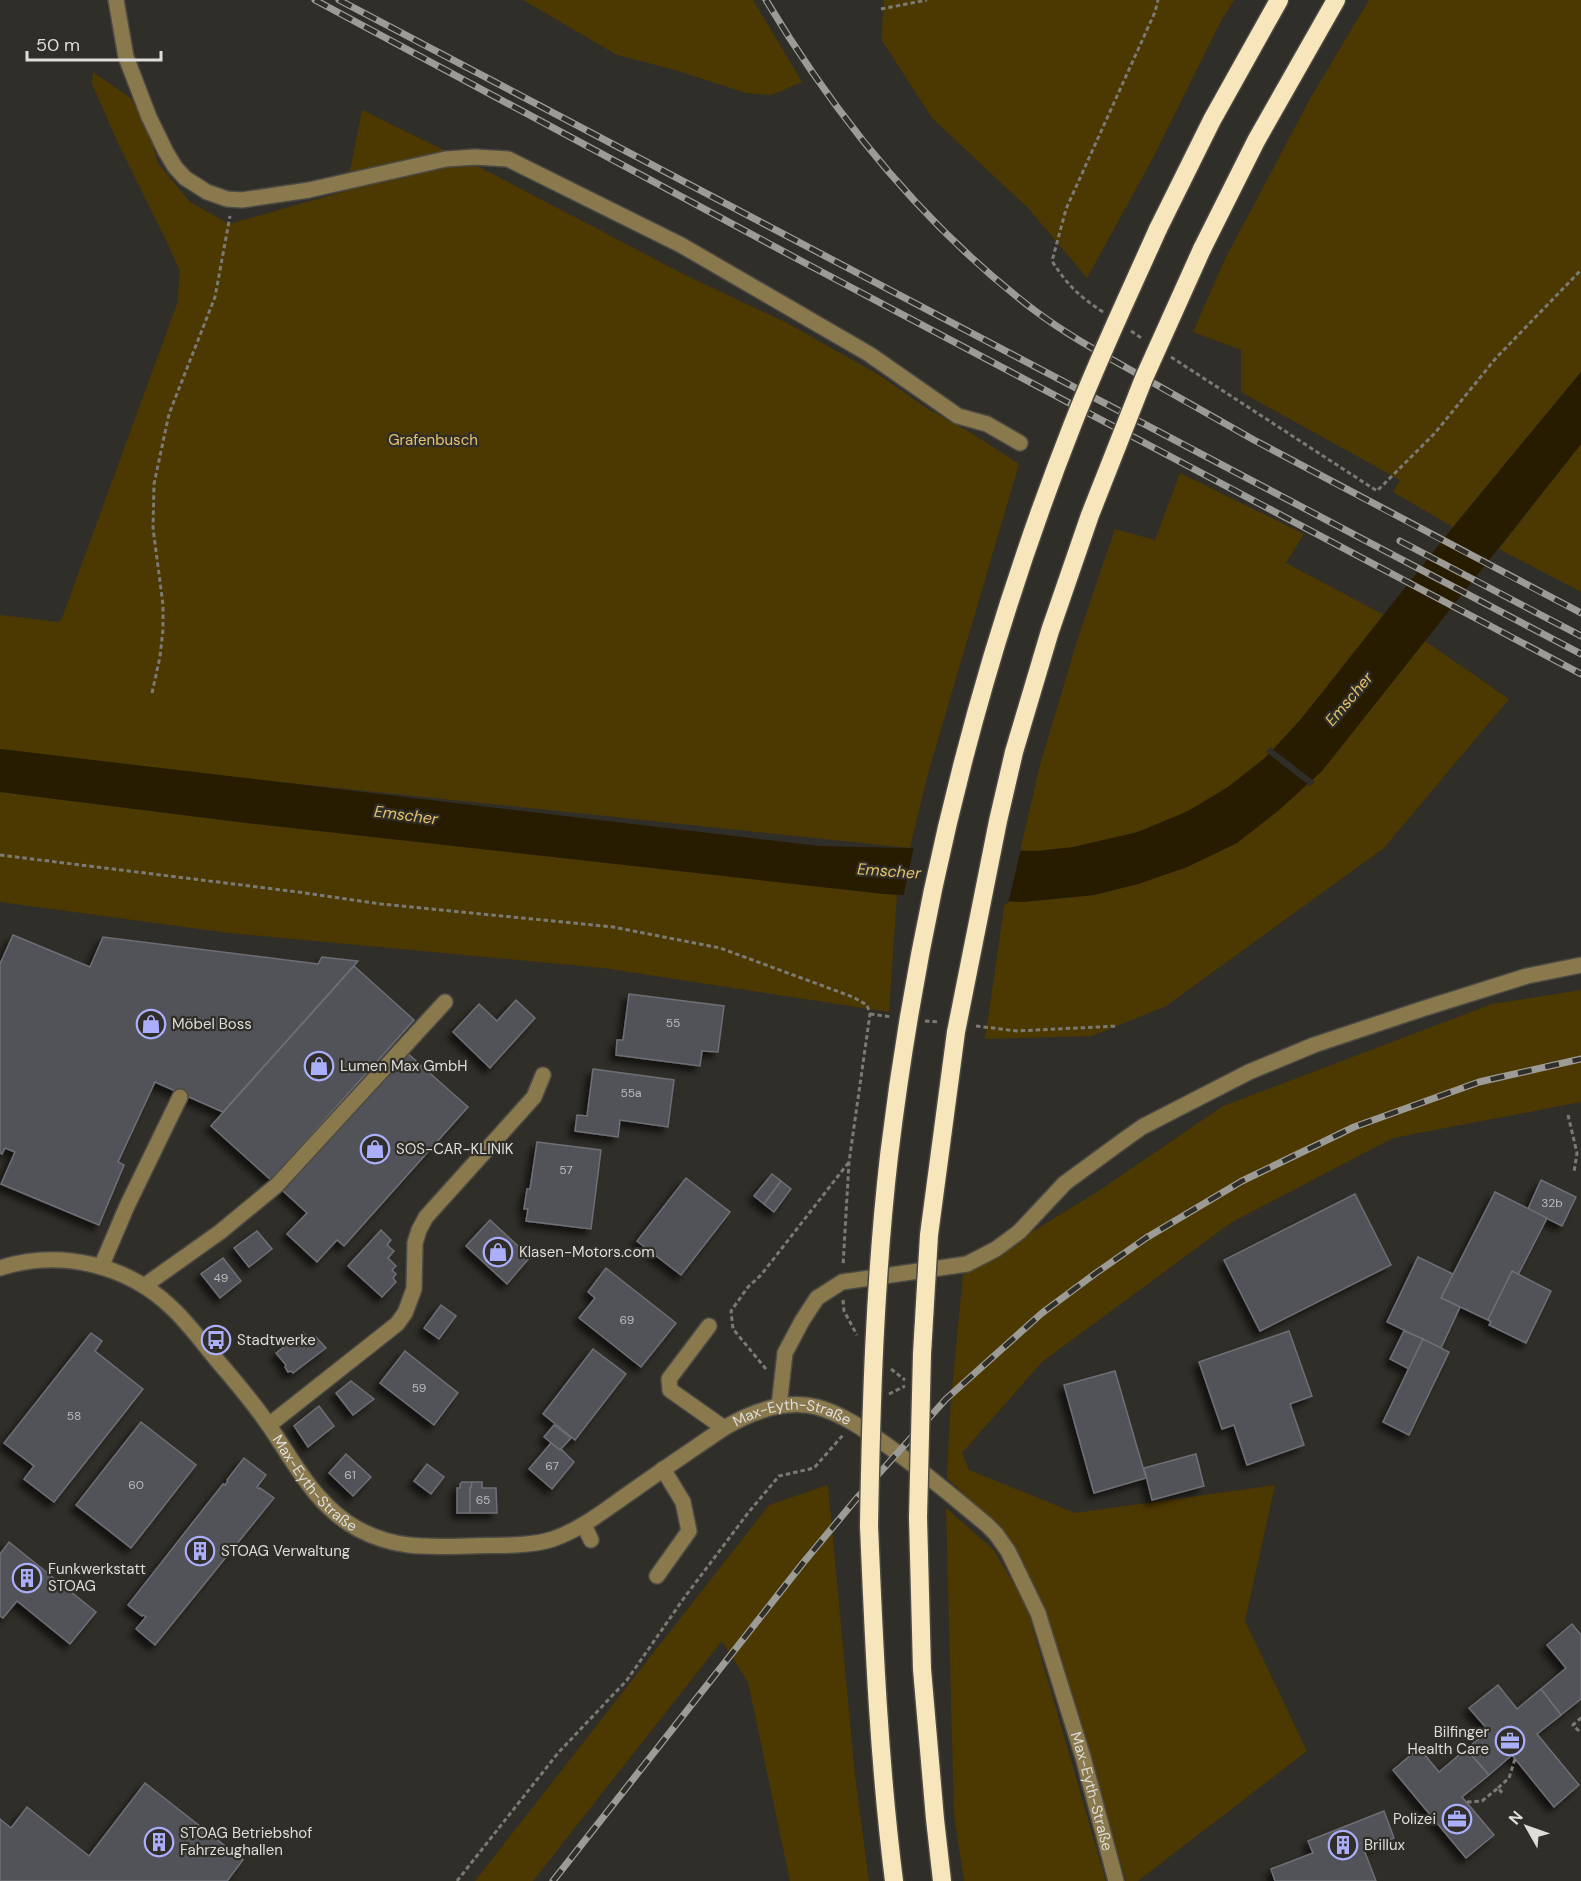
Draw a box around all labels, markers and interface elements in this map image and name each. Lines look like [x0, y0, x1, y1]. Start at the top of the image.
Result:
scale bar [27, 24, 160, 62]
text: 50 m [36, 33, 80, 57]
park label: Grafenbusch [388, 430, 478, 450]
water label: Emscher [1320, 667, 1378, 730]
water label: Emscher [373, 801, 440, 829]
water label: Emscher [856, 858, 923, 884]
shop icon: Möbel Boss [135, 1008, 167, 1040]
place label: Möbel Boss [172, 1014, 252, 1034]
house number: 55 [666, 1015, 680, 1031]
shop icon: Lumen Max GmbH [303, 1050, 335, 1082]
place label: Lumen Max GmbH [340, 1056, 468, 1076]
house number: 55a [620, 1085, 642, 1101]
shop icon: SOS-CAR-KLINIK [359, 1133, 391, 1165]
place label: SOS-CAR-KLINIK [396, 1139, 514, 1159]
house number: 57 [559, 1162, 573, 1178]
house number: 32b [1541, 1195, 1563, 1211]
shop icon: Klasen-Motors.com [482, 1236, 514, 1268]
place label: Klasen-Motors.com [519, 1242, 655, 1262]
house number: 49 [214, 1270, 228, 1286]
house number: 69 [620, 1312, 634, 1328]
bus stop icon: Stadtwerke [200, 1324, 232, 1356]
place label: Stadtwerke [237, 1330, 316, 1350]
house number: 59 [412, 1380, 426, 1396]
text: Max-Eyth-Straße [729, 1394, 855, 1431]
house number: 58 [67, 1408, 81, 1424]
street label: Max-Eyth-Straße [731, 1415, 853, 1435]
street label: Max-Eyth-Straße [268, 1431, 361, 1536]
house number: 67 [545, 1458, 559, 1474]
house number: 61 [344, 1467, 356, 1483]
house number: 60 [128, 1477, 144, 1493]
house number: 65 [476, 1492, 490, 1508]
building icon: STOAG Verwaltung [184, 1535, 216, 1567]
place label: STOAG Verwaltung [221, 1541, 350, 1561]
place label: Funkwerkstatt STOAG [48, 1559, 146, 1596]
building icon: Funkwerkstatt STOAG [11, 1562, 43, 1594]
place label: Bilfinger Health Care [1408, 1722, 1489, 1759]
office icon: Bilfinger Health Care [1494, 1725, 1526, 1757]
street label: Max-Eyth-Straße [1066, 1729, 1118, 1853]
north arrow [1497, 1797, 1557, 1857]
office icon: Polizei [1441, 1803, 1473, 1835]
text: N [1504, 1806, 1528, 1829]
place label: Polizei [1393, 1809, 1436, 1829]
place label: STOAG Betriebshof Fahrzeughallen [180, 1823, 312, 1860]
building icon: STOAG Betriebshof Fahrzeughallen [143, 1826, 175, 1858]
building icon: Brillux [1327, 1829, 1359, 1861]
place label: Brillux [1364, 1835, 1405, 1855]

